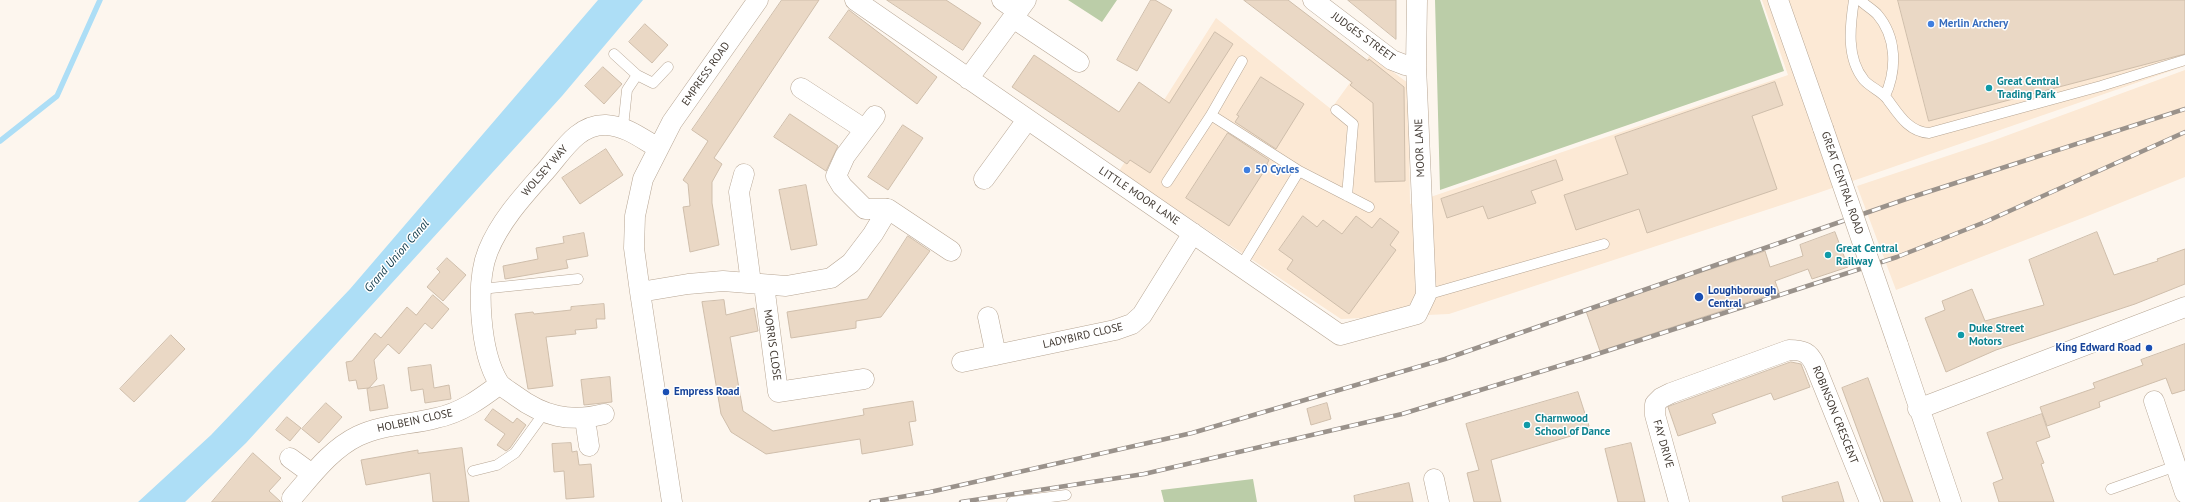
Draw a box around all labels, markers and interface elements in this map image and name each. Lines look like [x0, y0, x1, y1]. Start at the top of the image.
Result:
street label: JUDGES STREET [1329, 10, 1397, 64]
place label: Merlin Archery [1939, 17, 2008, 31]
marker: Merlin Archery [1926, 19, 1936, 29]
street label: EMPRESS ROAD [679, 40, 733, 108]
place label: Great Central Trading Park [1997, 75, 2059, 101]
marker: Great Central Trading Park [1984, 83, 1994, 93]
street label: MOOR LANE [1412, 118, 1428, 178]
street label: GREAT CENTRAL ROAD [1818, 130, 1866, 236]
street label: WOLSEY WAY [519, 143, 571, 199]
place label: 50 Cycles [1255, 163, 1299, 177]
street label: LITTLE MOOR LANE [1096, 164, 1182, 228]
marker: 50 Cycles [1242, 165, 1252, 175]
water label: Grand Union Canal [361, 217, 433, 295]
place label: Great Central Railway [1836, 242, 1898, 268]
marker: Great Central Railway [1823, 250, 1833, 260]
place label: Loughborough Central [1708, 284, 1776, 310]
marker: Loughborough Central [1693, 291, 1705, 303]
street label: MORRIS CLOSE [760, 309, 784, 381]
street label: LADYBIRD CLOSE [1042, 320, 1124, 352]
place label: Duke Street Motors [1969, 322, 2024, 348]
marker: Duke Street Motors [1956, 330, 1966, 340]
place label: King Edward Road [2056, 341, 2141, 355]
marker: King Edward Road [2144, 343, 2154, 353]
street label: ROBINSON CRESCENT [1809, 364, 1861, 466]
place label: Empress Road [674, 385, 739, 399]
marker: Empress Road [661, 387, 671, 397]
street label: HOLBEIN CLOSE [376, 407, 454, 435]
place label: Charnwood School of Dance [1535, 412, 1610, 438]
street label: FAY DRIVE [1650, 418, 1676, 470]
marker: Charnwood School of Dance [1522, 420, 1532, 430]

